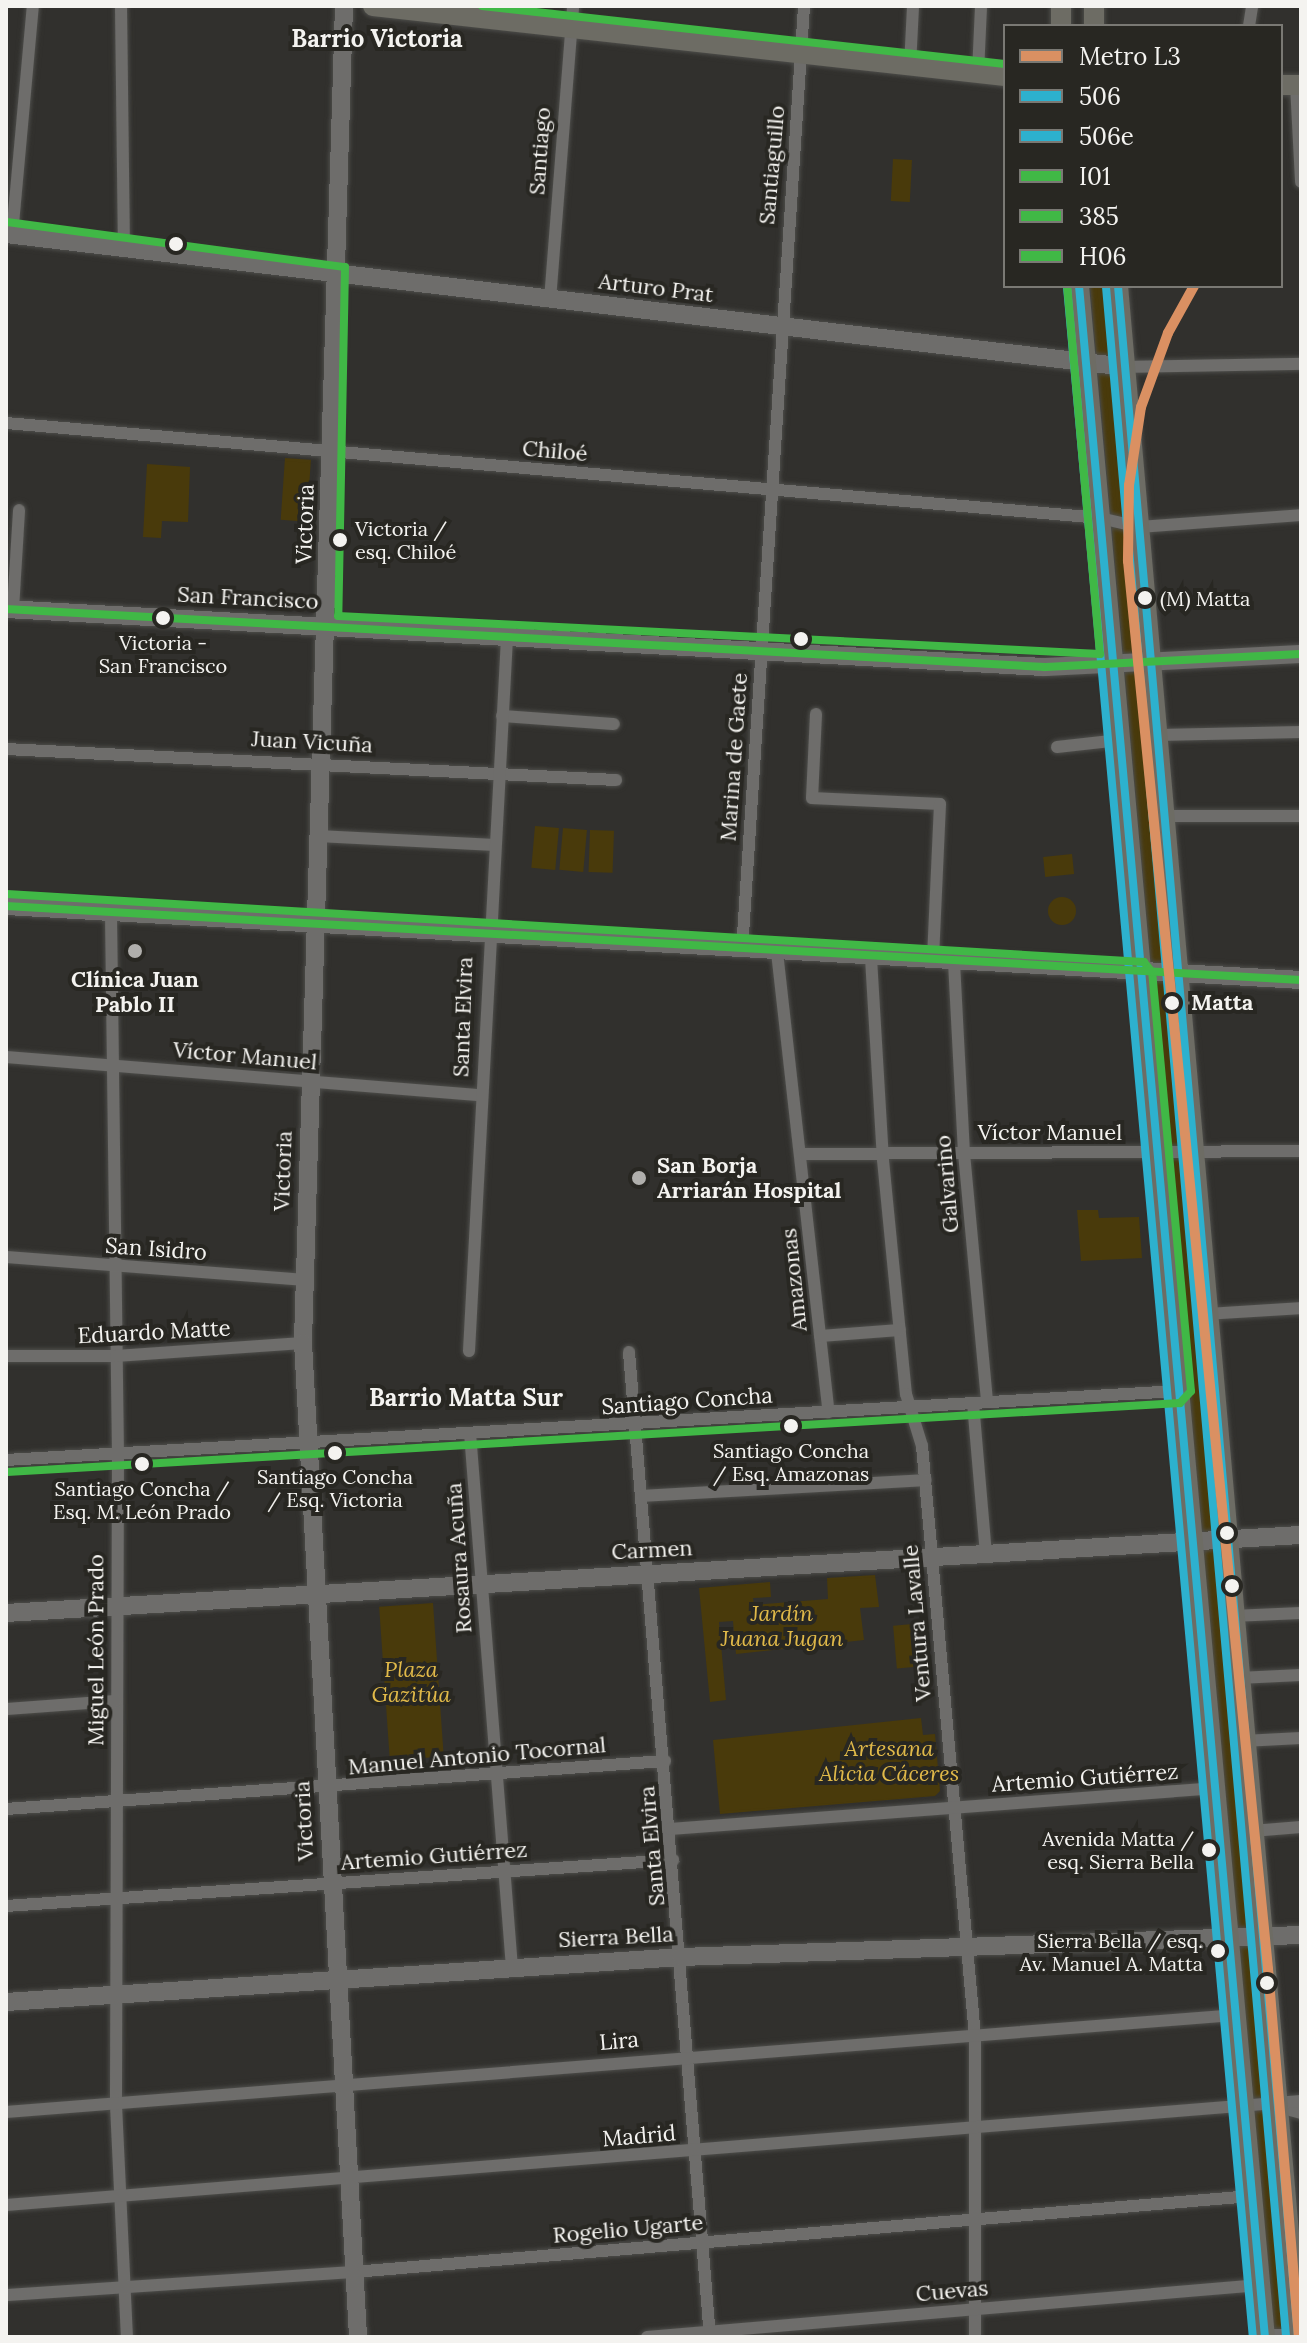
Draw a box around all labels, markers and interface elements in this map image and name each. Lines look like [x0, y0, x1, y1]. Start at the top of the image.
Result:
legend [1003, 24, 1283, 288]
district label: Barrio Victoria [291, 25, 463, 53]
text: Metro L3 [1079, 41, 1181, 72]
text: 506 [1079, 81, 1121, 112]
street label: Santiaguillo [754, 104, 790, 226]
street label: Santiago [524, 106, 556, 196]
text: 506e [1079, 121, 1134, 152]
text: I01 [1079, 161, 1111, 192]
text: 385 [1079, 201, 1119, 232]
unlabelled marker [168, 236, 184, 252]
text: H06 [1079, 241, 1127, 272]
street label: Arturo Prat [597, 268, 715, 308]
street label: Chiloé [521, 435, 589, 467]
street label: Victoria [290, 483, 320, 565]
place label: Victoria / esq. Chiloé [355, 516, 456, 563]
marker: Victoria / esq. Chiloé [332, 532, 348, 548]
street label: San Francisco [177, 581, 319, 615]
place label: (M) Matta [1160, 586, 1250, 610]
marker: (M) Matta [1137, 590, 1153, 606]
marker: Victoria - San Francisco [155, 610, 171, 626]
place label: Victoria - San Francisco [99, 630, 227, 677]
unlabelled marker [793, 631, 809, 647]
street label: Marina de Gaete [715, 672, 753, 842]
street label: Juan Vicuña [251, 726, 373, 758]
marker: Clínica Juan Pablo II [124, 940, 146, 962]
street label: Santa Elvira [448, 956, 478, 1078]
place label: Clínica Juan Pablo II [71, 966, 199, 1018]
place label: Matta [1191, 990, 1253, 1016]
marker: Matta [1160, 991, 1184, 1015]
street label: Víctor Manuel [172, 1037, 318, 1075]
street label: Víctor Manuel [978, 1120, 1122, 1146]
street label: Victoria [268, 1130, 298, 1212]
street label: Galvarino [930, 1134, 964, 1234]
place label: San Borja Arriarán Hospital [657, 1152, 841, 1204]
marker: San Borja Arriarán Hospital [628, 1167, 650, 1189]
street label: Amazonas [775, 1227, 813, 1333]
street label: San Isidro [104, 1232, 208, 1266]
street label: Eduardo Matte [77, 1315, 231, 1349]
street label: Santiago Concha [600, 1382, 774, 1420]
district label: Barrio Matta Sur [369, 1384, 563, 1412]
marker: Santiago Concha / Esq. Amazonas [783, 1418, 799, 1434]
place label: Santiago Concha / Esq. Amazonas [713, 1438, 869, 1485]
marker: Santiago Concha / Esq. Victoria [327, 1445, 343, 1461]
marker: Santiago Concha / Esq. M. León Prado [134, 1456, 150, 1472]
place label: Santiago Concha / Esq. Victoria [257, 1464, 413, 1511]
place label: Santiago Concha / Esq. M. León Prado [53, 1476, 231, 1523]
street label: Rosaura Acuña [441, 1482, 477, 1634]
unlabelled marker [1219, 1525, 1235, 1541]
street label: Carmen [611, 1535, 693, 1565]
street label: Ventura Lavalle [897, 1544, 937, 1702]
street label: Miguel León Prado [83, 1554, 109, 1746]
unlabelled marker [1224, 1578, 1240, 1594]
park label: Jardín Juana Jugan [721, 1600, 843, 1652]
park label: Plaza Gazitúa [371, 1656, 451, 1708]
street label: Manuel Antonio Tocornal [347, 1732, 607, 1780]
park label: Artesana Alicia Cáceres [819, 1735, 959, 1786]
street label: Artemio Gutiérrez [991, 1758, 1179, 1798]
street label: Victoria [289, 1780, 319, 1862]
street label: Santa Elvira [634, 1785, 670, 1907]
place label: Avenida Matta / esq. Sierra Bella [1042, 1826, 1194, 1873]
street label: Artemio Gutiérrez [340, 1836, 528, 1876]
marker: Avenida Matta / esq. Sierra Bella [1201, 1842, 1217, 1858]
street label: Sierra Bella [558, 1921, 674, 1953]
place label: Sierra Bella / esq. Av. Manuel A. Matta [1020, 1928, 1203, 1975]
marker: Sierra Bella / esq. Av. Manuel A. Matta [1210, 1943, 1226, 1959]
unlabelled marker [1259, 1975, 1275, 1991]
street label: Lira [598, 2026, 640, 2056]
street label: Madrid [601, 2120, 677, 2152]
street label: Rogelio Ugarte [552, 2209, 704, 2249]
street label: Cuevas [915, 2275, 989, 2307]

